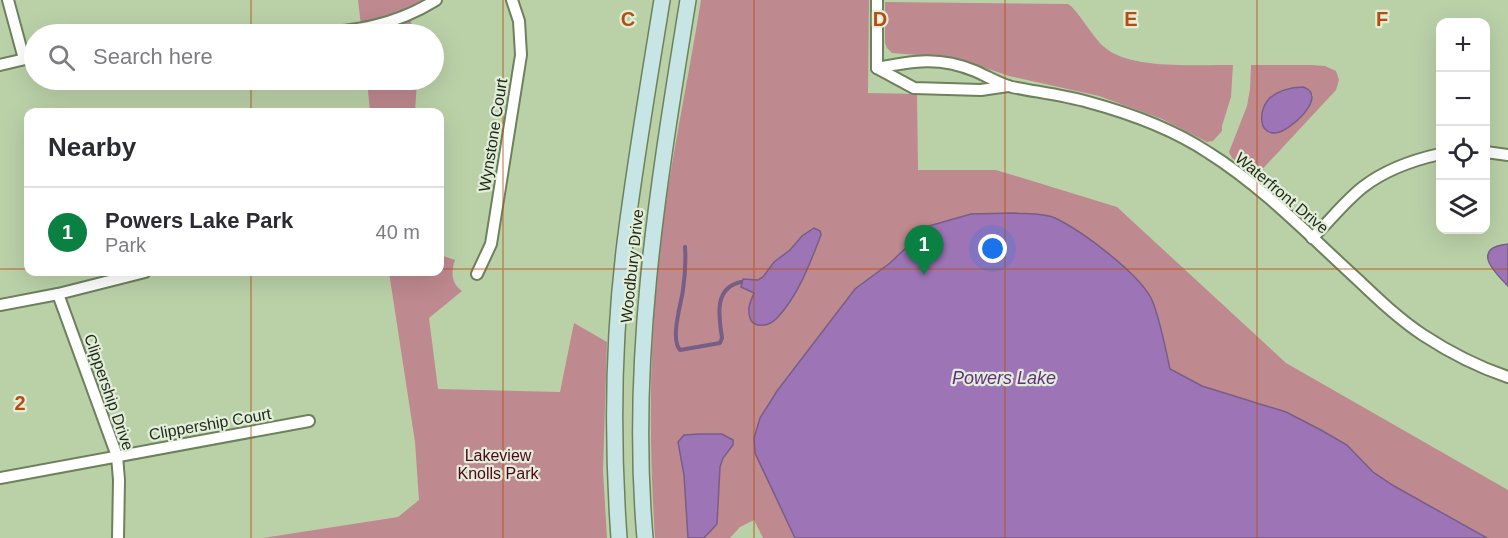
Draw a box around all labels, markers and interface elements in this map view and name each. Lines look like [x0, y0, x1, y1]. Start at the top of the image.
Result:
text: C [621, 8, 635, 30]
text: D [873, 8, 887, 30]
text: E [1124, 8, 1138, 30]
text: F [1376, 8, 1388, 30]
map controls [1436, 18, 1490, 234]
button: + [1436, 18, 1490, 72]
search box [24, 24, 444, 90]
icon: search [45, 41, 78, 74]
text: Search here [93, 44, 213, 69]
button: − [1436, 72, 1490, 126]
street label: Wynstone Court [476, 77, 510, 193]
button: locate [1436, 126, 1490, 180]
text: Nearby [48, 132, 136, 162]
street label: Waterfront Drive [1232, 149, 1332, 237]
button: layers [1436, 180, 1490, 234]
text: Powers Lake Park [105, 208, 293, 233]
street label: Woodbury Drive [618, 208, 646, 324]
text: 1 [62, 221, 73, 243]
text: 40 m [376, 221, 420, 243]
pin: 1 [904, 226, 944, 275]
text: Park [105, 234, 146, 256]
your location [978, 234, 1007, 263]
street label: Clippership Drive [81, 332, 137, 452]
water label: Powers Lake [952, 368, 1056, 388]
text: 2 [14, 392, 26, 414]
street label: Clippership Court [148, 405, 273, 443]
park label: Lakeview Knolls Park [458, 447, 539, 482]

